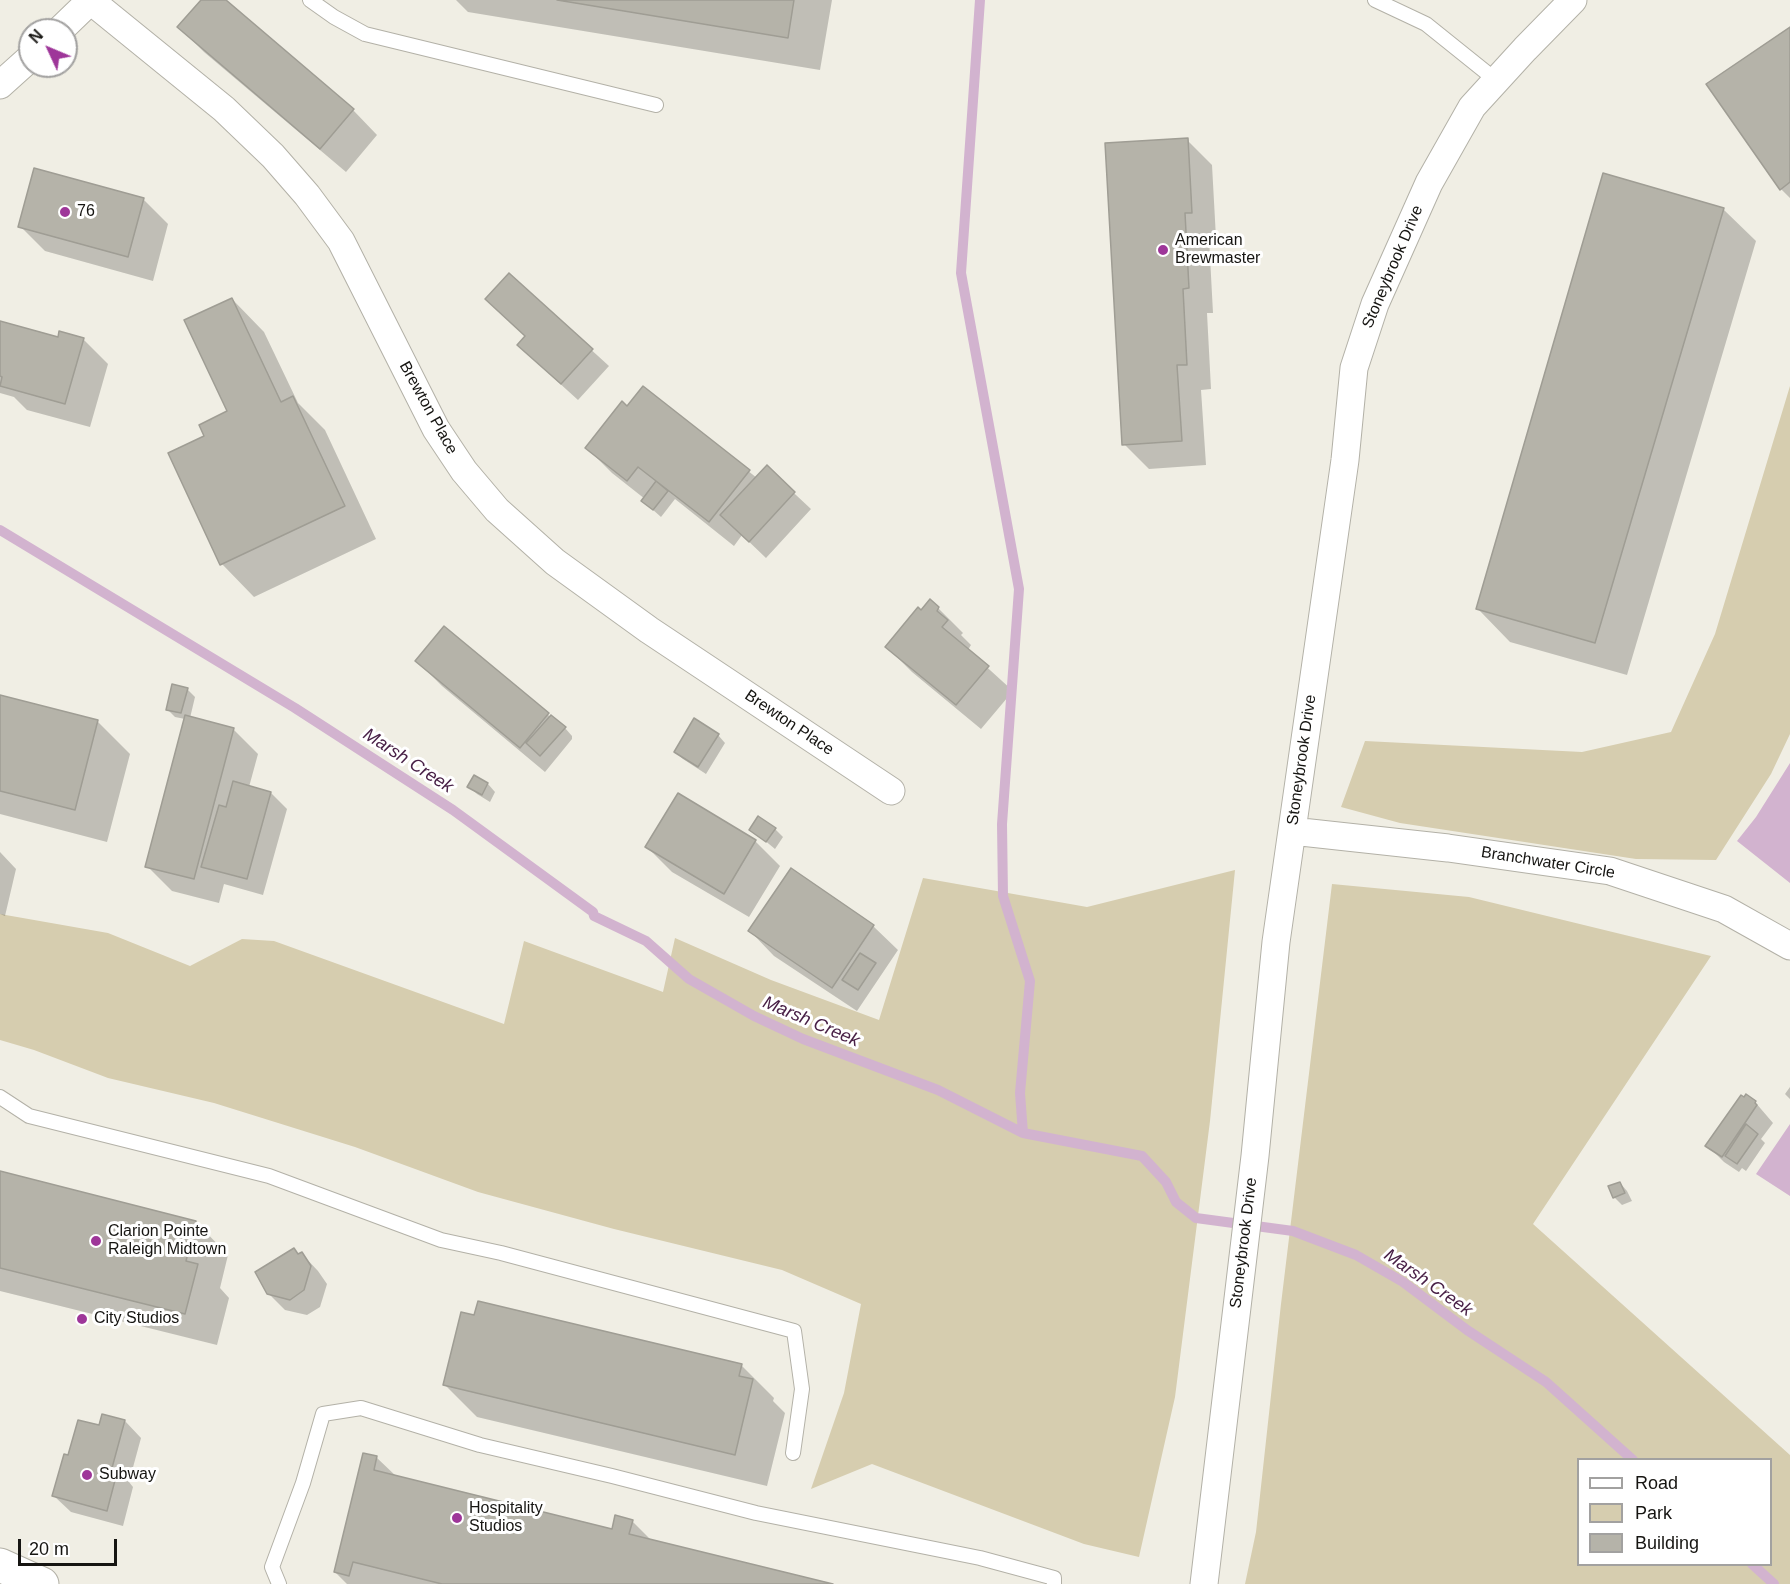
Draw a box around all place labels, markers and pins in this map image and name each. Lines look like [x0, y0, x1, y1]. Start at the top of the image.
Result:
place label: 76 [77, 202, 95, 222]
marker: 76 [58, 205, 72, 219]
place label: American Brewmaster [1175, 231, 1260, 269]
marker: American Brewmaster [1156, 243, 1170, 257]
place label: Clarion Pointe Raleigh Midtown [108, 1222, 226, 1260]
marker: Clarion Pointe Raleigh Midtown [89, 1234, 103, 1248]
place label: City Studios [94, 1309, 179, 1329]
marker: City Studios [75, 1312, 89, 1326]
place label: Subway [99, 1465, 156, 1485]
marker: Subway [80, 1468, 94, 1482]
place label: Hospitality Studios [469, 1499, 543, 1537]
marker: Hospitality Studios [450, 1511, 464, 1525]

